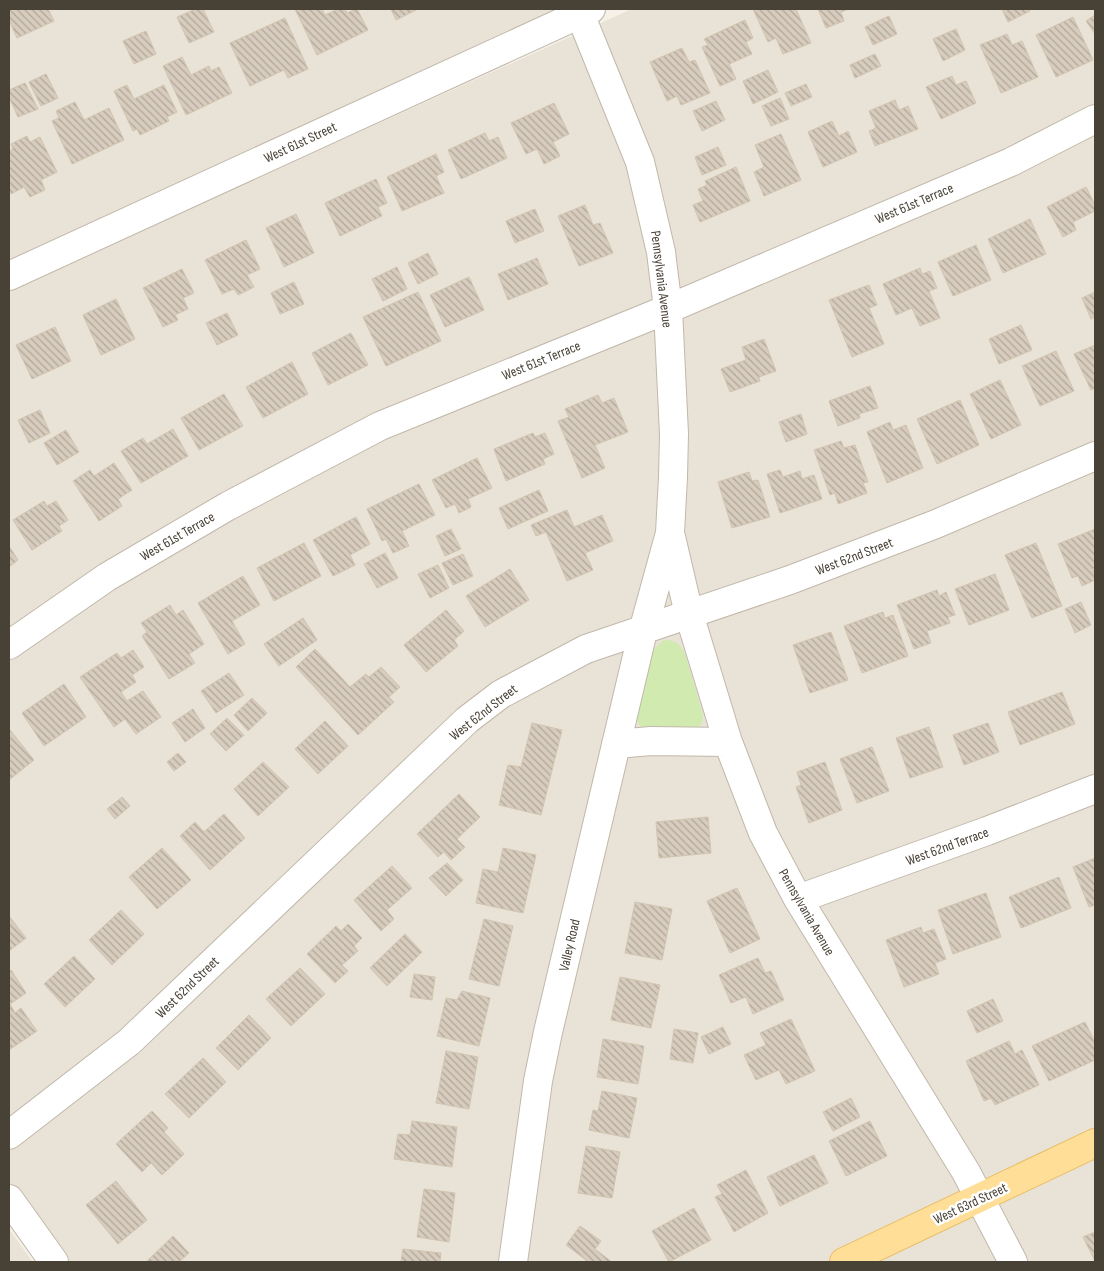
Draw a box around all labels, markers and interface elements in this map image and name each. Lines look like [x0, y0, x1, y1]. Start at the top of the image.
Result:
street label: West 61st Street [261, 118, 339, 167]
street label: West 61st Terrace [873, 179, 956, 228]
street label: Pennsylvania Avenue [647, 230, 676, 329]
street label: West 61st Terrace [499, 337, 583, 384]
street label: West 61st Terrace [137, 508, 218, 565]
street label: West 62nd Street [813, 534, 895, 579]
street label: West 62nd Street [446, 681, 521, 744]
street label: West 62nd Terrace [903, 824, 991, 869]
street label: Pennsylvania Avenue [775, 866, 838, 959]
street label: Valley Road [555, 917, 584, 973]
street label: West 62nd Street [152, 953, 223, 1022]
street label: West 63rd Street [931, 1179, 1010, 1228]

